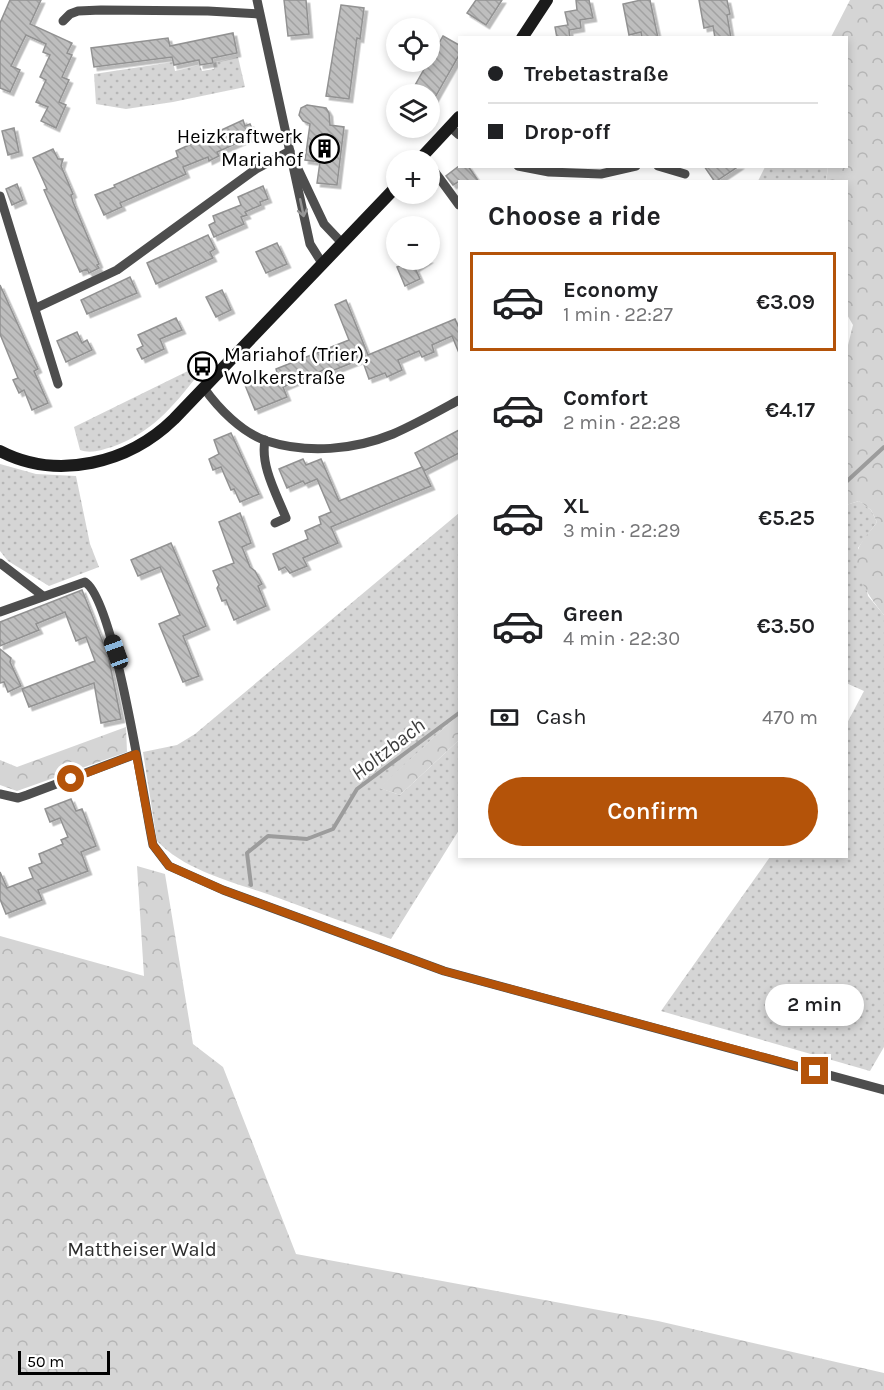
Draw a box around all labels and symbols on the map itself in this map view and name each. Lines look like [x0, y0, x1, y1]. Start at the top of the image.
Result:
place label: Heizkraftwerk Mariahof [177, 125, 303, 171]
building icon: Heizkraftwerk Mariahof [308, 132, 340, 164]
one-way arrow [297, 199, 309, 218]
place label: Mariahof (Trier), Wolkerstraße [224, 343, 368, 389]
bus stop icon: Mariahof (Trier), Wolkerstraße [187, 350, 219, 382]
car [101, 632, 131, 672]
water label: Holtzbach [346, 713, 430, 785]
route start [57, 765, 84, 792]
callout: 2 min [766, 984, 864, 1026]
route end [801, 1057, 828, 1084]
park label: Mattheiser Wald [67, 1238, 217, 1261]
scale bar [18, 1348, 110, 1376]

